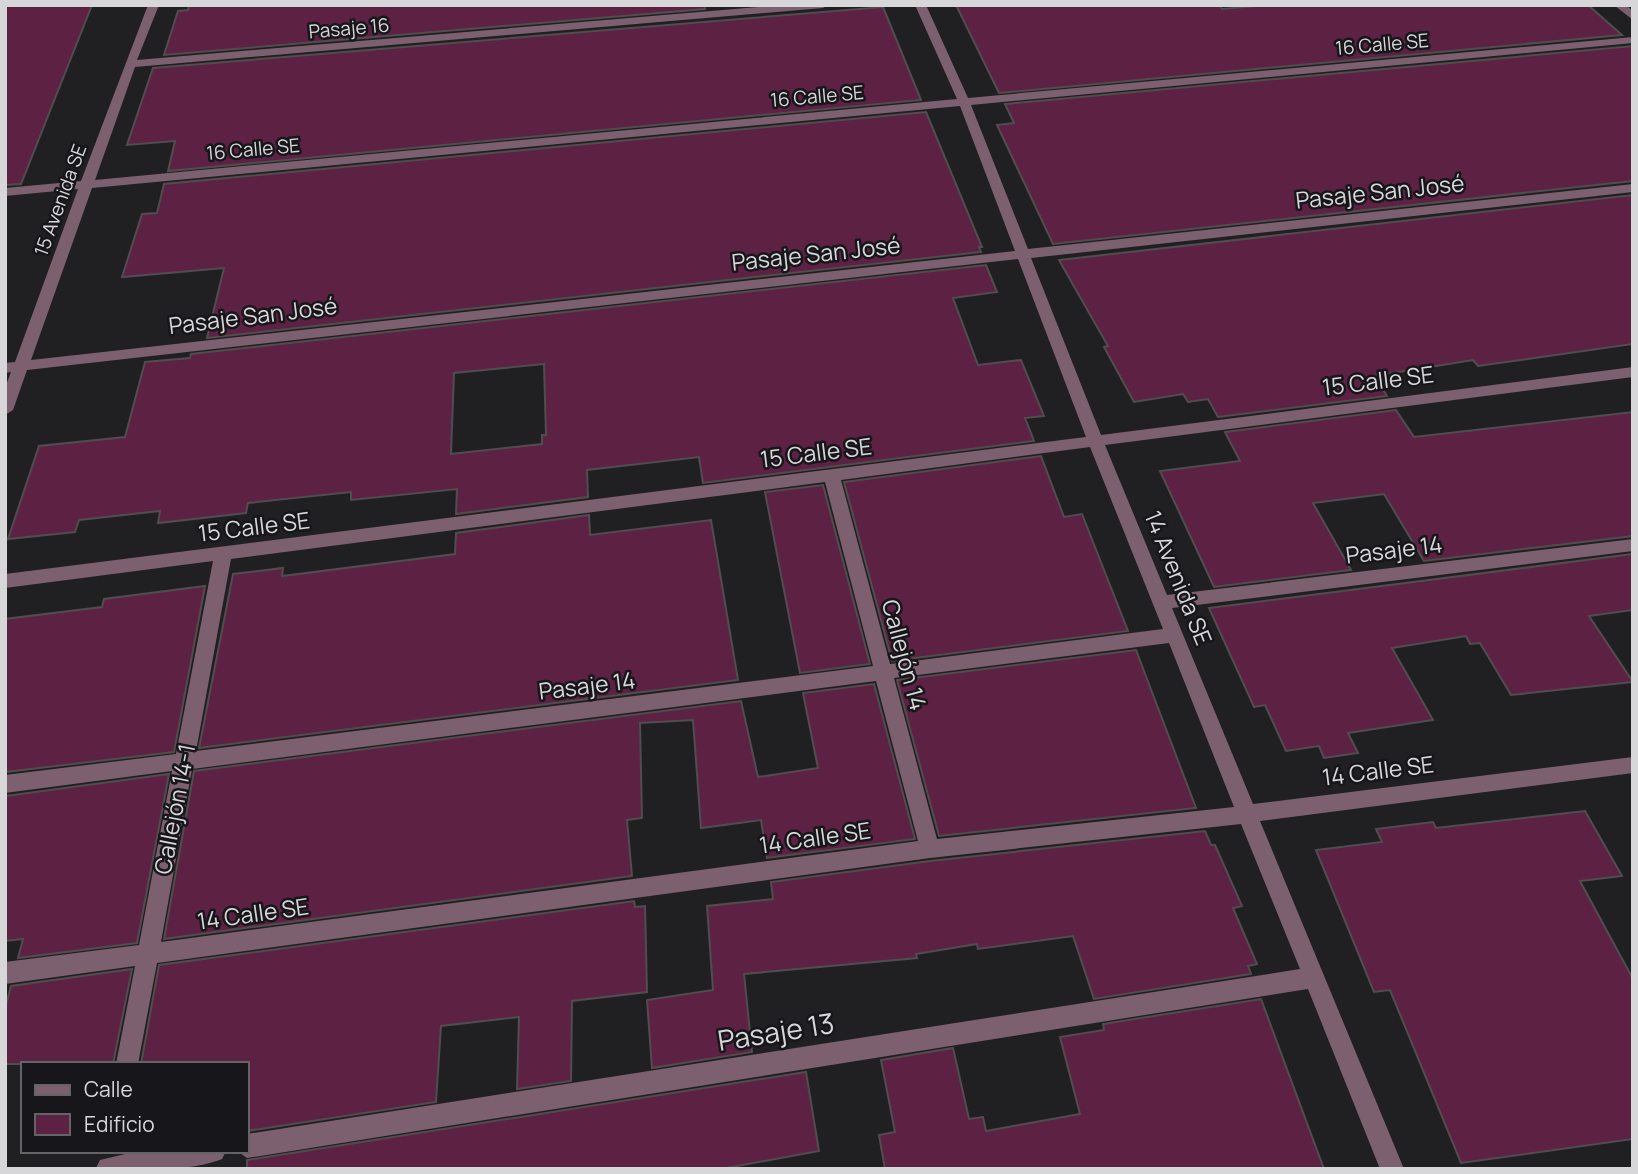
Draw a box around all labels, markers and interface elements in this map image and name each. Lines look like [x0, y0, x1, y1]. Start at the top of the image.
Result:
street label: Pasaje 16 [308, 12, 390, 44]
street label: 16 Calle SE [1334, 27, 1430, 61]
street label: 16 Calle SE [769, 79, 865, 113]
street label: 16 Calle SE [205, 132, 301, 166]
street label: 15 Avenida SE [28, 140, 92, 260]
street label: Pasaje San José [1294, 166, 1466, 216]
street label: Pasaje San José [730, 228, 902, 278]
street label: Pasaje San José [167, 289, 339, 341]
street label: 15 Calle SE [1320, 357, 1435, 403]
street label: 15 Calle SE [758, 429, 873, 475]
street label: 15 Calle SE [196, 503, 311, 549]
street label: 14 Avenida SE [1137, 506, 1220, 650]
street label: Pasaje 14 [1344, 527, 1444, 571]
street label: Callejón 14 [875, 596, 935, 714]
street label: Pasaje 14 [537, 663, 637, 707]
street label: Callejón 14-1 [146, 741, 202, 877]
street label: 14 Calle SE [1320, 747, 1436, 793]
street label: 14 Calle SE [757, 813, 873, 861]
street label: 14 Calle SE [195, 889, 311, 937]
street label: Pasaje 13 [715, 1003, 837, 1059]
legend [21, 1062, 248, 1153]
text: Calle [84, 1075, 133, 1103]
text: Edificio [84, 1110, 155, 1138]

